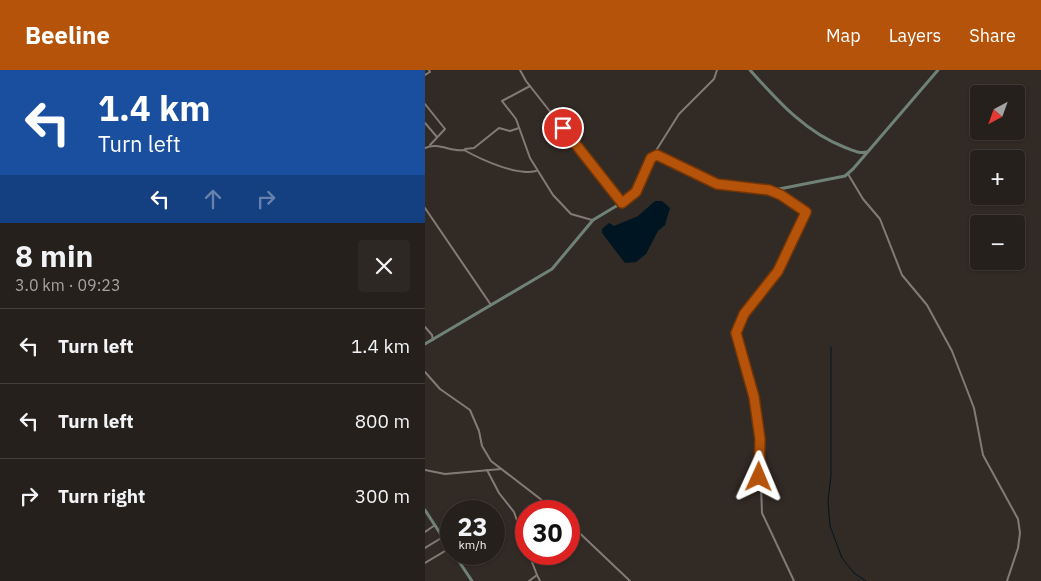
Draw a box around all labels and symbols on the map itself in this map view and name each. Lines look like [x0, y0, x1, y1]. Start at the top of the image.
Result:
north arrow [970, 85, 1025, 140]
pin [542, 107, 584, 149]
position arrow [732, 450, 784, 502]
speed limit sign: 30 [515, 500, 580, 565]

